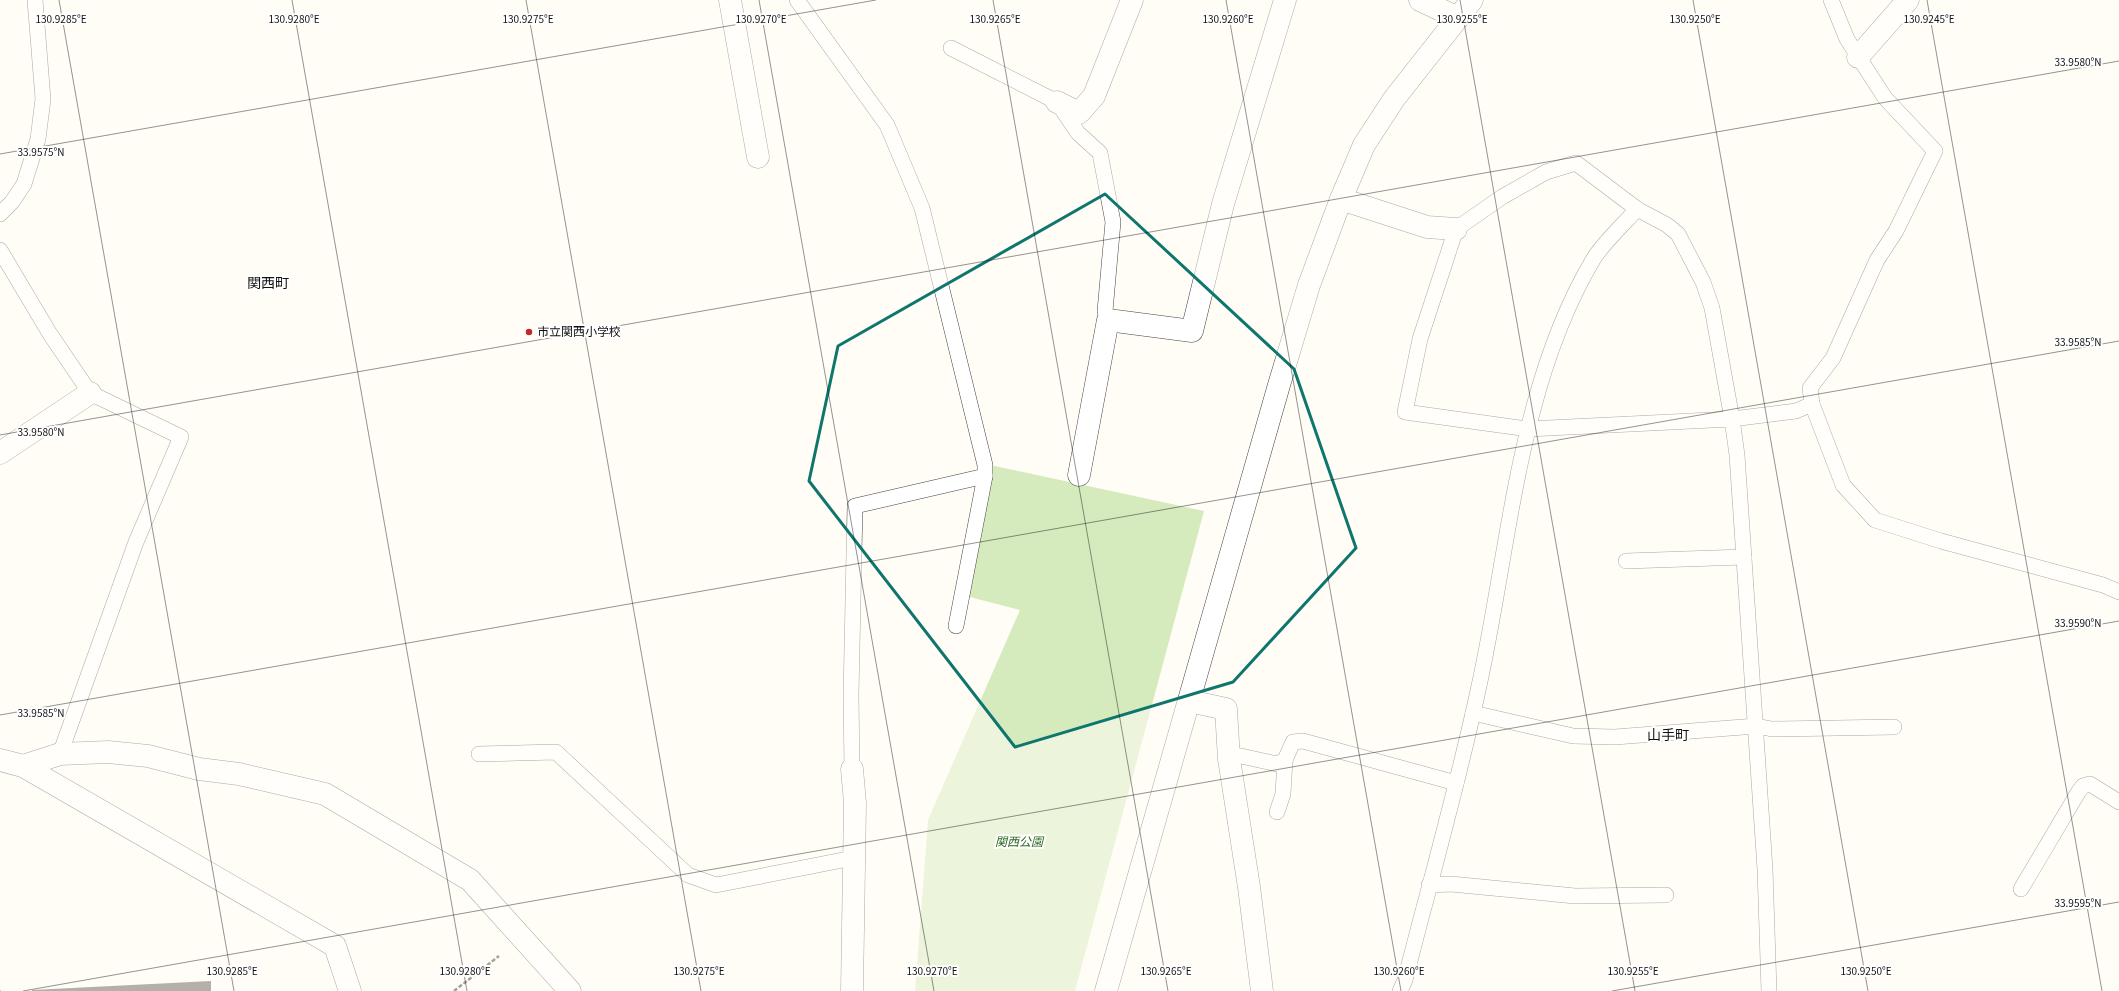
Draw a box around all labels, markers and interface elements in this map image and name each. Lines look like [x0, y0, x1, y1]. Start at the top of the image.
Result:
text: 130.9285°E [35, 11, 87, 26]
text: 130.9280°E [268, 11, 320, 26]
text: 130.9275°E [502, 11, 554, 26]
text: 130.9270°E [735, 11, 787, 26]
text: 130.9265°E [969, 11, 1021, 26]
text: 130.9260°E [1202, 11, 1254, 26]
text: 130.9255°E [1436, 11, 1488, 26]
text: 130.9250°E [1669, 11, 1721, 26]
text: 130.9245°E [1903, 11, 1955, 26]
text: 33.9580°N [2054, 54, 2102, 69]
text: 33.9575°N [17, 144, 65, 159]
district label: 関西町 [247, 272, 289, 292]
place label: 市立関西小学校 [537, 322, 621, 339]
marker: 市立関西小学校 [524, 327, 534, 337]
text: 33.9585°N [2054, 334, 2102, 349]
text: 33.9580°N [17, 424, 65, 439]
text: 33.9590°N [2054, 615, 2102, 630]
text: 33.9585°N [17, 705, 65, 720]
district label: 山手町 [1647, 724, 1689, 744]
park label: 関西公園 [995, 832, 1045, 849]
text: 33.9595°N [2054, 895, 2102, 910]
text: 130.9285°E [206, 963, 258, 978]
text: 130.9280°E [439, 963, 491, 978]
text: 130.9275°E [673, 963, 725, 978]
text: 130.9270°E [906, 963, 958, 978]
text: 130.9265°E [1140, 963, 1192, 978]
text: 130.9260°E [1373, 963, 1425, 978]
text: 130.9255°E [1607, 963, 1659, 978]
text: 130.9250°E [1840, 963, 1892, 978]

